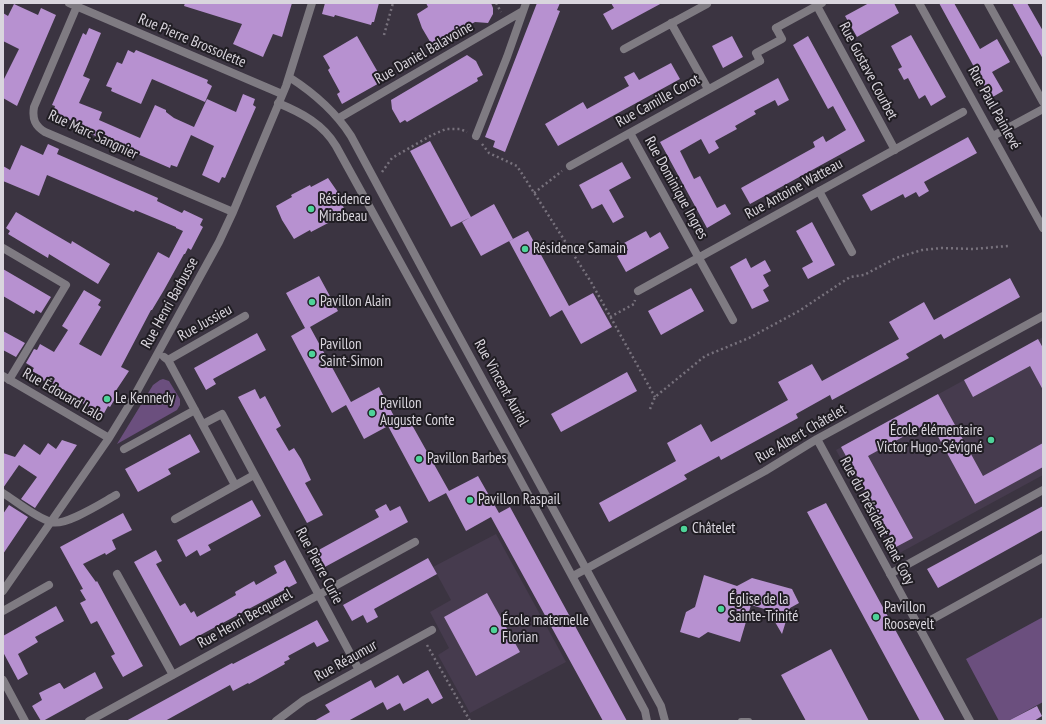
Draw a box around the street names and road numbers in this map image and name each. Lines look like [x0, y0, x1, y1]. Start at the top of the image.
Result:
street label: Rue Pierre Brossolette [135, 10, 249, 72]
street label: Rue Daniel Balavoine [372, 18, 476, 88]
street label: Rue Gustave Courbet [835, 19, 901, 123]
street label: Rue Paul Painlevé [964, 63, 1024, 153]
street label: Rue Camille Corot [613, 71, 703, 131]
street label: Rue Marc Sangnier [45, 106, 141, 164]
street label: Rue Dominique Ingres [640, 134, 712, 242]
street label: Rue Antoine Watteau [742, 155, 846, 223]
street label: Rue Henri Barbusse [138, 254, 202, 352]
street label: Rue Jussieu [175, 301, 235, 345]
street label: Rue Vincent Auriol [470, 337, 532, 429]
street label: Rue Édouard Lalo [19, 365, 107, 425]
street label: Rue Albert Châtelet [752, 401, 850, 467]
street label: Rue du Président René Coty [836, 454, 918, 588]
street label: Rue Pierre Curie [291, 525, 347, 607]
street label: Rue Henri Becquerel [194, 586, 296, 652]
street label: Rue Réaumur [312, 636, 380, 686]

